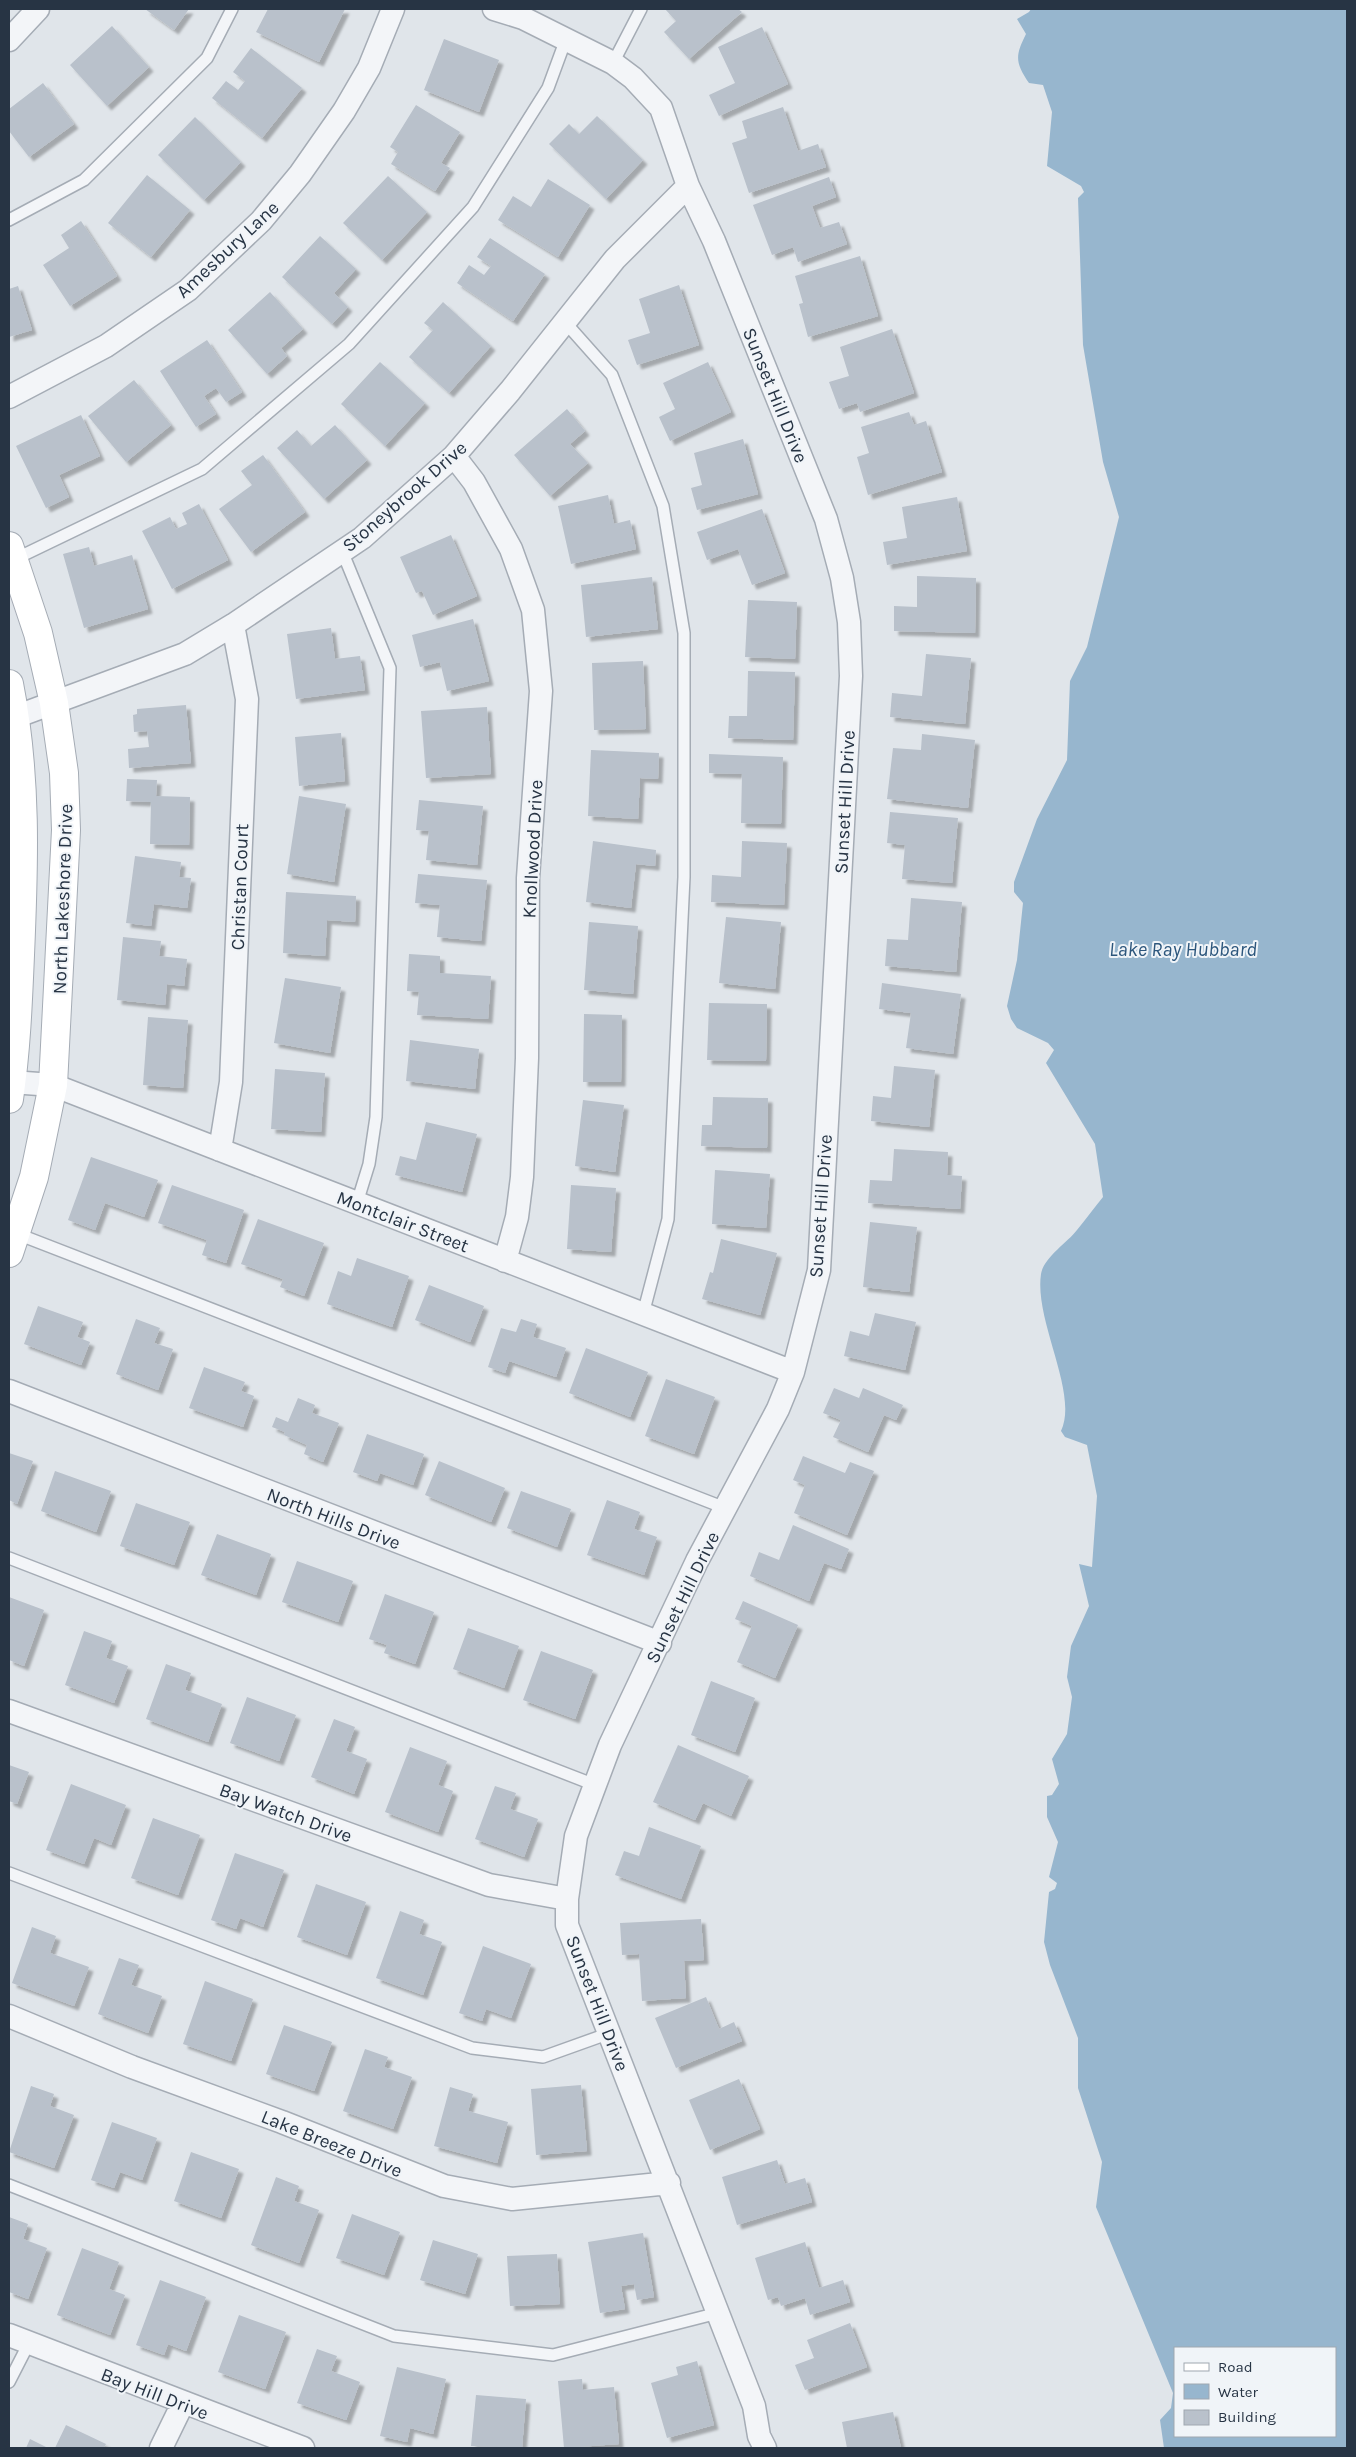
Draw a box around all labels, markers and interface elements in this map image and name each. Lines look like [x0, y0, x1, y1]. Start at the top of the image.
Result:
street label: Amesbury Lane [172, 197, 283, 303]
street label: Sunset Hill Drive [738, 325, 812, 466]
street label: Stoneybrook Drive [338, 437, 471, 557]
street label: Sunset Hill Drive [830, 730, 860, 874]
street label: Knollwood Drive [518, 779, 548, 919]
street label: North Lakeshore Drive [49, 803, 77, 995]
street label: Christan Court [227, 823, 253, 951]
water label: Lake Ray Hubbard [1109, 938, 1257, 961]
street label: Sunset Hill Drive [805, 1134, 837, 1279]
street label: Montclair Street [333, 1187, 472, 1257]
street label: North Hills Drive [264, 1483, 404, 1555]
street label: Sunset Hill Drive [642, 1528, 724, 1667]
street label: Bay Watch Drive [216, 1779, 355, 1847]
street label: Sunset Hill Drive [561, 1932, 633, 2074]
street label: Lake Breeze Drive [258, 2106, 405, 2182]
legend [1174, 2347, 1336, 2437]
text: Road [1218, 2358, 1253, 2376]
street label: Bay Hill Drive [98, 2363, 212, 2425]
text: Water [1218, 2383, 1259, 2401]
text: Building [1218, 2408, 1276, 2426]

